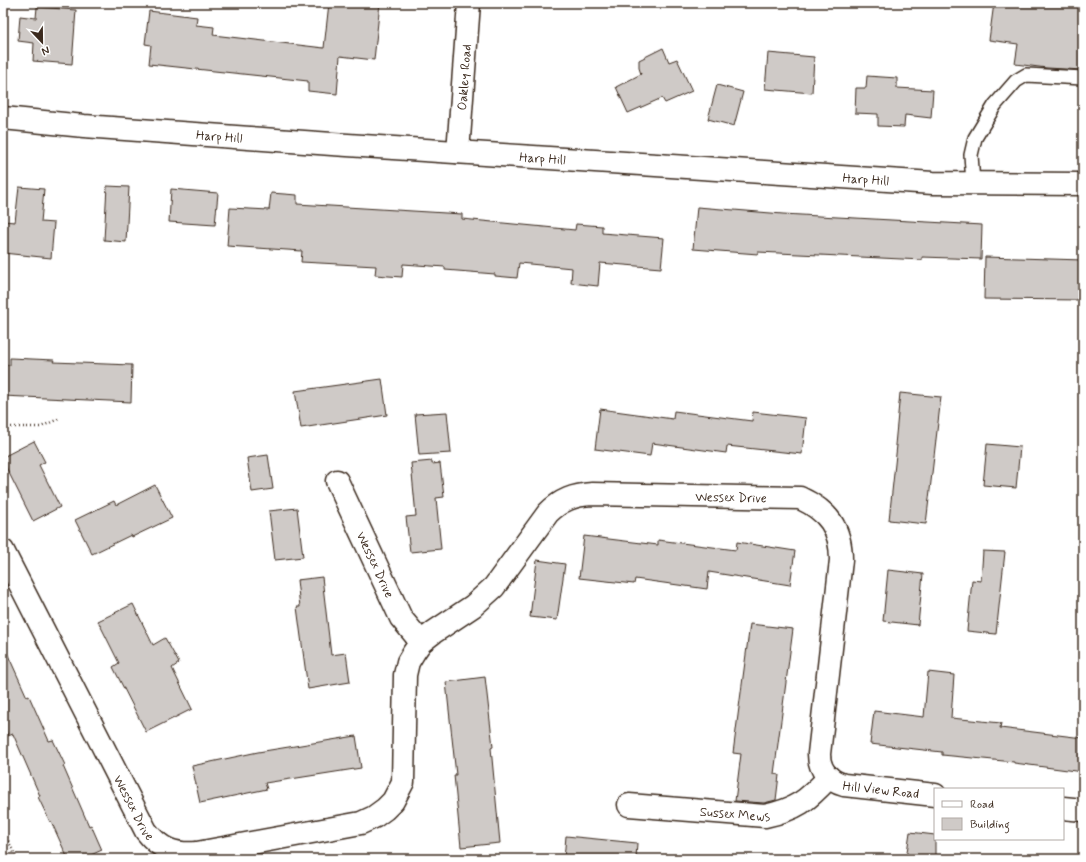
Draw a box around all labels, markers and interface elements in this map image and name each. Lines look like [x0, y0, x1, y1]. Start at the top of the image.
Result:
north arrow [22, 22, 62, 62]
text: N [39, 42, 51, 58]
street label: Oakley Road [454, 43, 476, 111]
street label: Harp Hill [195, 127, 243, 148]
street label: Harp Hill [519, 149, 567, 169]
street label: Harp Hill [842, 170, 890, 190]
street label: Wessex Drive [695, 489, 767, 507]
street label: Wessex Drive [352, 529, 397, 601]
street label: Wessex Drive [109, 773, 157, 845]
street label: Hill View Road [842, 778, 920, 803]
legend [934, 788, 1064, 840]
text: Road [970, 797, 994, 813]
street label: Sussex Mews [699, 804, 772, 826]
text: Building [970, 817, 1010, 834]

